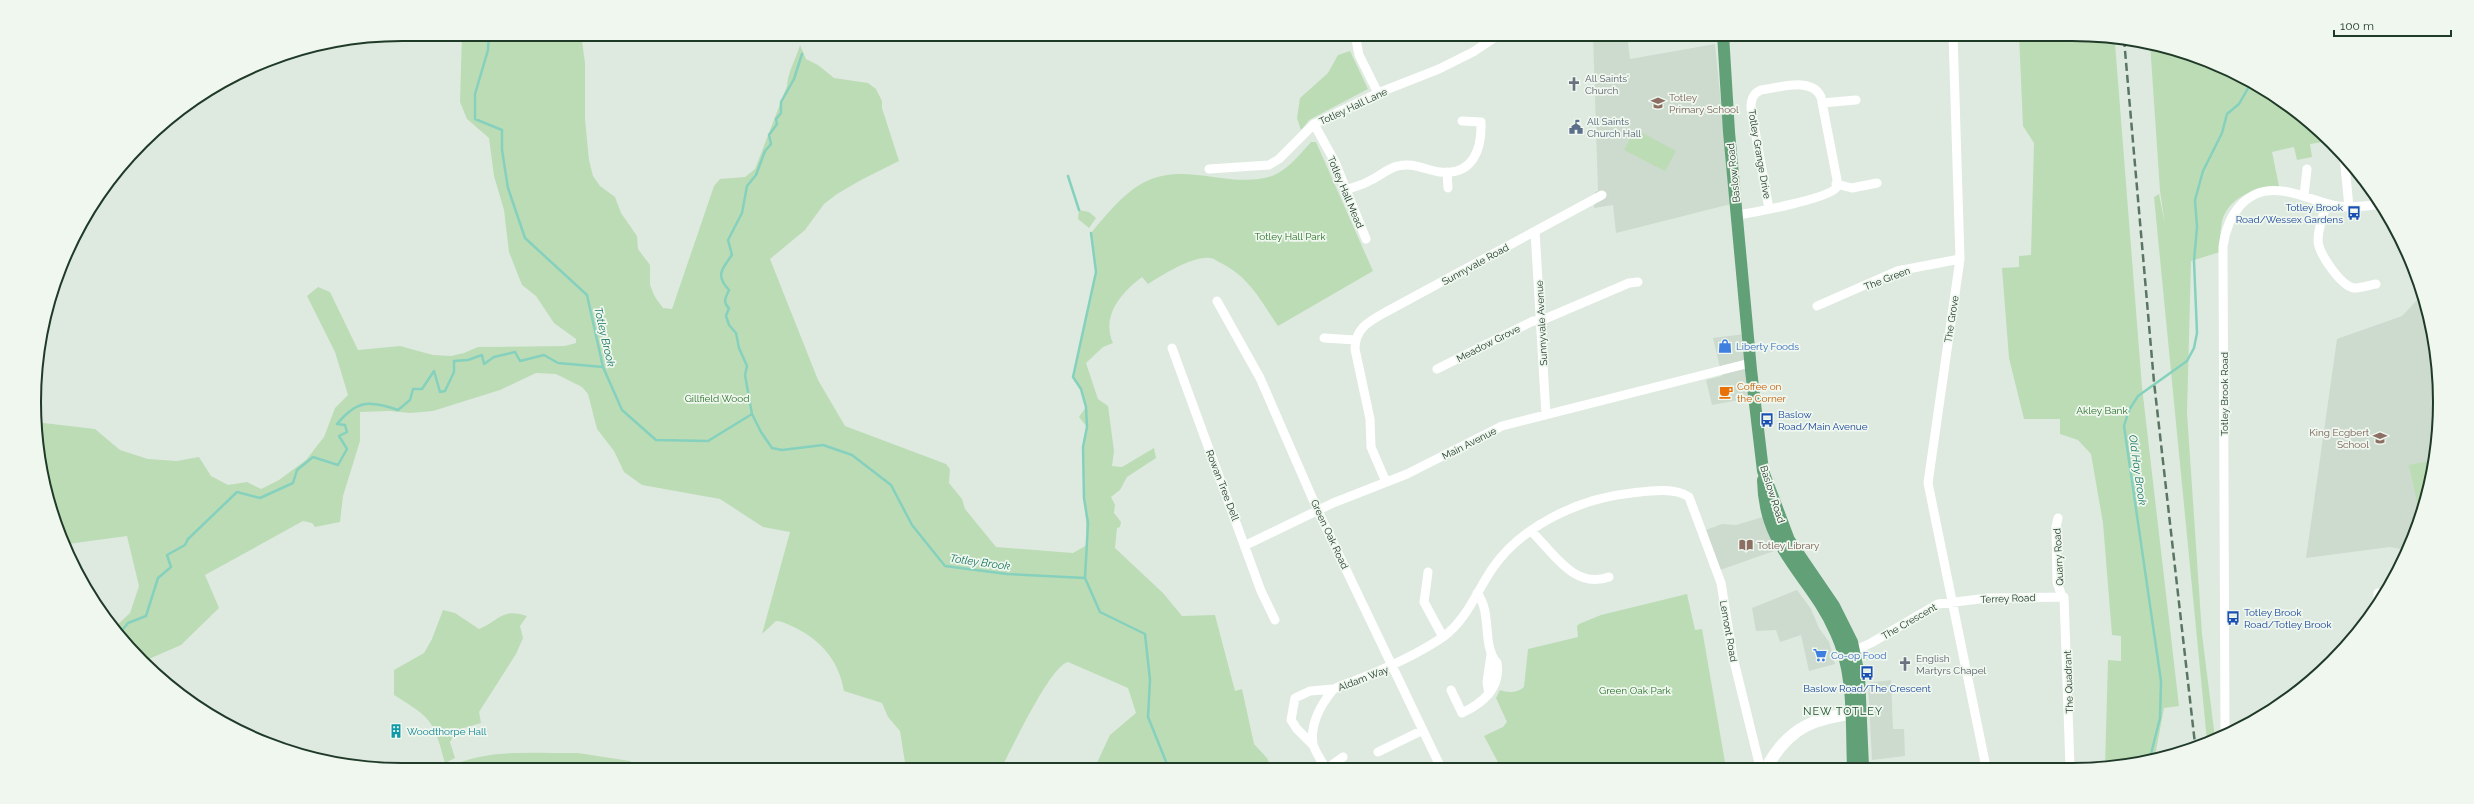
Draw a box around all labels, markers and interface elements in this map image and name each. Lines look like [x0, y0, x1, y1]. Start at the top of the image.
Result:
scale bar [2334, 12, 2451, 38]
text: 100 m [2340, 19, 2374, 33]
place label: All Saints' Church [1585, 73, 1629, 96]
church icon: All Saints' Church [1566, 76, 1582, 92]
street label: Totley Hall Lane [1317, 86, 1389, 127]
place label: Totley Primary School [1669, 92, 1739, 115]
school or university icon: Totley Primary School [1650, 95, 1666, 111]
street label: Totley Grange Drive [1746, 108, 1773, 200]
place label: All Saints Church Hall [1587, 116, 1641, 139]
public building icon: All Saints Church Hall [1568, 119, 1584, 135]
street label: Baslow Road [1725, 143, 1742, 203]
street label: Totley Hall Mead [1325, 155, 1366, 230]
place label: Totley Brook Road/Wessex Gardens [2236, 202, 2344, 225]
bus stop icon: Totley Brook Road/Wessex Gardens [2346, 205, 2362, 221]
park label: Totley Hall Park [1254, 231, 1326, 242]
street label: Sunnyvale Road [1440, 242, 1511, 287]
street label: The Green [1863, 265, 1912, 292]
street label: Sunnyvale Avenue [1534, 280, 1549, 366]
street label: The Grove [1942, 295, 1961, 343]
water label: Totley Brook [591, 306, 618, 368]
street label: Meadow Grove [1455, 323, 1522, 364]
shop icon: Liberty Foods [1717, 338, 1733, 354]
place label: Liberty Foods [1736, 341, 1799, 352]
street label: Totley Brook Road [2219, 352, 2230, 436]
place label: Coffee on the Corner [1737, 381, 1787, 404]
cafe icon: Coffee on the Corner [1718, 384, 1734, 400]
park label: Gillfield Wood [685, 393, 749, 404]
park label: Akley Bank [2076, 405, 2128, 416]
place label: Baslow Road/Main Avenue [1778, 409, 1868, 432]
bus stop icon: Baslow Road/Main Avenue [1759, 412, 1775, 428]
street label: Main Avenue [1440, 425, 1498, 462]
place label: King Ecgbert School [2309, 427, 2370, 450]
school or university icon: King Ecgbert School [2372, 430, 2388, 446]
water label: Old Hay Brook [2126, 434, 2149, 506]
street label: Rowan Tree Dell [1204, 448, 1241, 522]
street label: Baslow Road [1758, 464, 1787, 524]
street label: Green Oak Road [1309, 498, 1350, 571]
street label: Quarry Road [2051, 528, 2065, 586]
library icon: Totley Library [1738, 537, 1754, 553]
place label: Totley Library [1757, 540, 1820, 551]
water label: Totley Brook [949, 552, 1011, 573]
street label: Terrey Road [1980, 592, 2036, 605]
street label: Lemont Road [1718, 599, 1739, 663]
street label: The Crescent [1880, 601, 1939, 642]
place label: Totley Brook Road/Totley Brook [2244, 607, 2332, 630]
bus stop icon: Totley Brook Road/Totley Brook [2225, 610, 2241, 626]
supermarket icon: Co-op Food [1812, 647, 1828, 663]
street label: The Quadrant [2062, 649, 2075, 714]
place label: Co-op Food [1831, 650, 1886, 661]
place label: English Martyrs Chapel [1916, 653, 1987, 676]
church icon: English Martyrs Chapel [1897, 656, 1913, 672]
street label: Aldam Way [1336, 664, 1391, 693]
bus stop icon: Baslow Road/The Crescent [1859, 665, 1875, 681]
place label: Baslow Road/The Crescent [1803, 683, 1931, 694]
park label: Green Oak Park [1599, 685, 1672, 696]
district label: NEW TOTLEY [1803, 705, 1883, 718]
building icon: Woodthorpe Hall [388, 723, 404, 739]
place label: Woodthorpe Hall [407, 726, 487, 737]

